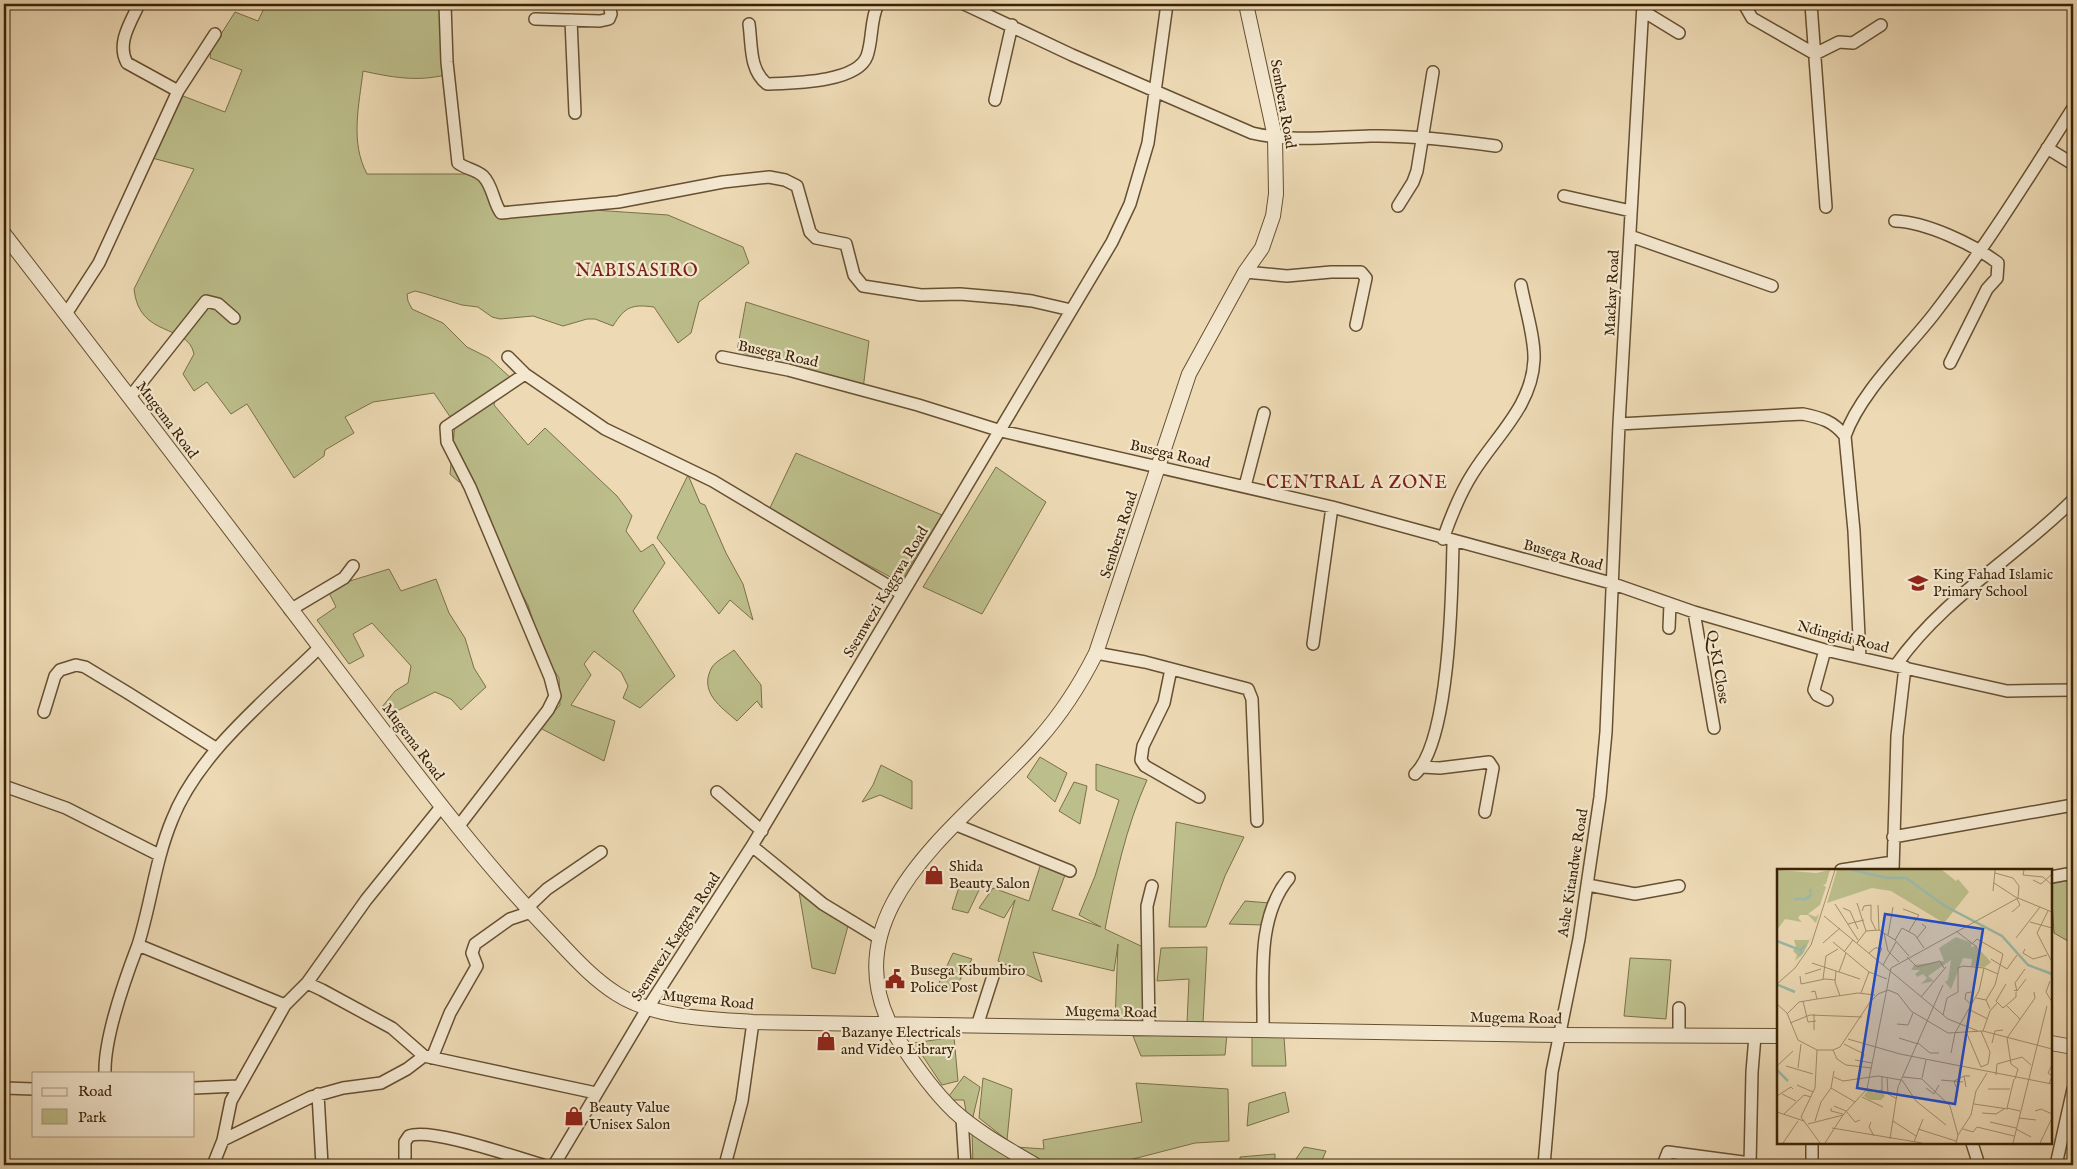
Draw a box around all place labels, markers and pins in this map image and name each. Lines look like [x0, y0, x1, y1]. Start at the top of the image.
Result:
place label: King Fahad Islamic Primary School [1933, 565, 2053, 601]
school or university icon: King Fahad Islamic Primary School [1907, 572, 1929, 594]
place label: Shida Beauty Salon [949, 857, 1030, 893]
shop icon: Shida Beauty Salon [923, 864, 945, 886]
place label: Busega Kibumbiro Police Post [910, 961, 1025, 997]
public building icon: Busega Kibumbiro Police Post [884, 968, 906, 990]
place label: Bazanye Electricals and Video Library [841, 1023, 961, 1059]
shop icon: Bazanye Electricals and Video Library [815, 1030, 837, 1052]
place label: Beauty Value Unisex Salon [589, 1098, 670, 1134]
shop icon: Beauty Value Unisex Salon [563, 1105, 585, 1127]

